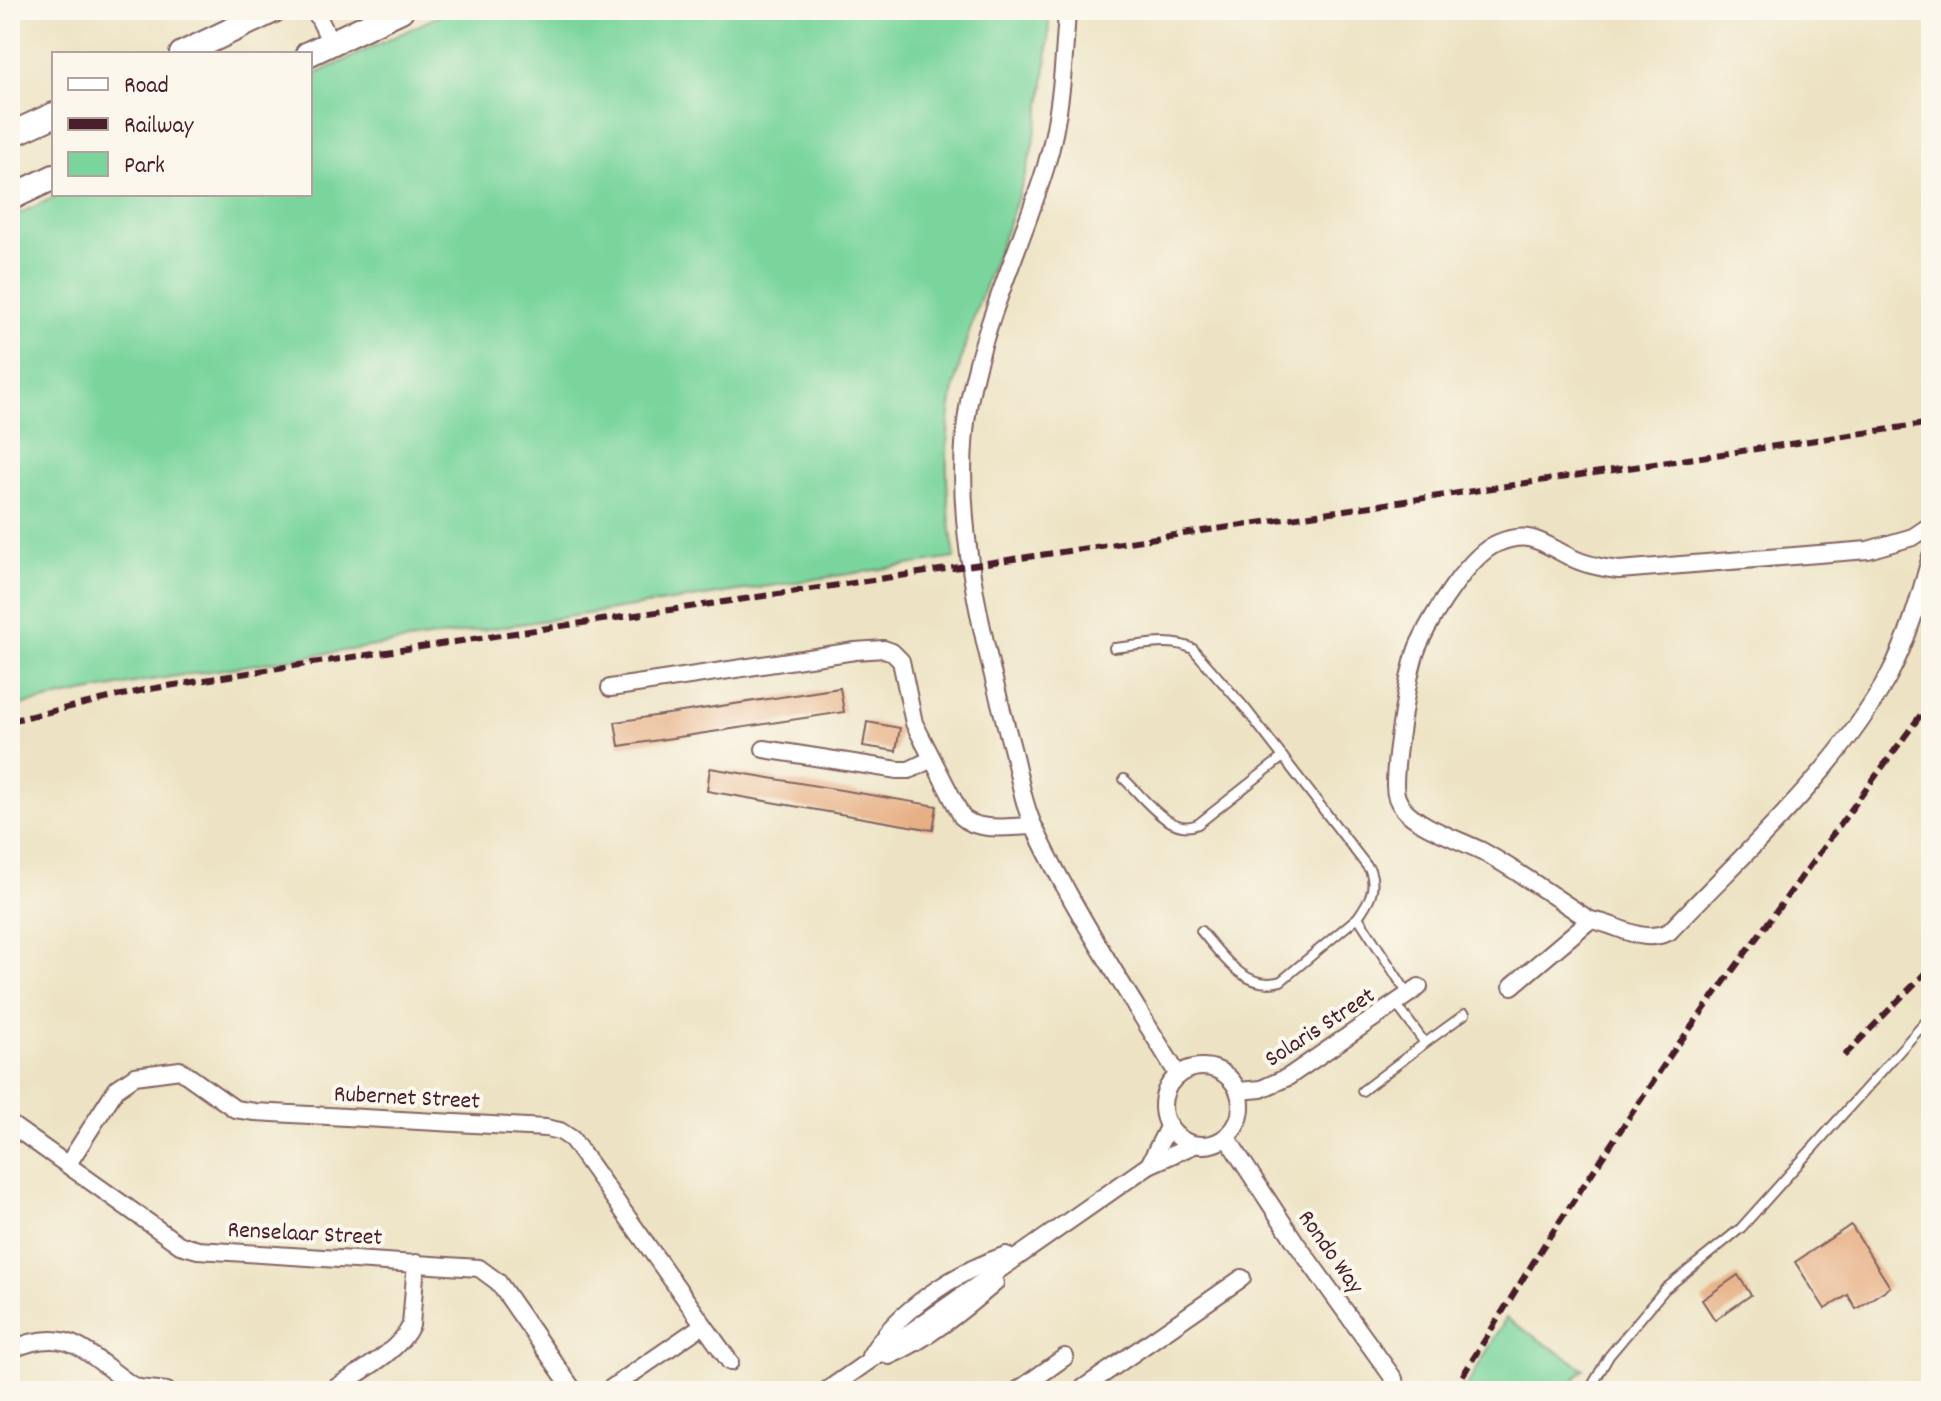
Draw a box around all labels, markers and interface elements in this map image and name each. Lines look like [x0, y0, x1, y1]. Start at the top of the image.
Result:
legend [52, 52, 312, 196]
text: Road [124, 70, 169, 104]
text: Railway [124, 110, 195, 144]
text: Park [124, 150, 165, 184]
street label: Solaris Street [1259, 980, 1383, 1077]
street label: Rubernet Street [333, 1078, 481, 1120]
street label: Rondo Way [1288, 1204, 1372, 1303]
street label: Renselaar Street [227, 1214, 383, 1256]

